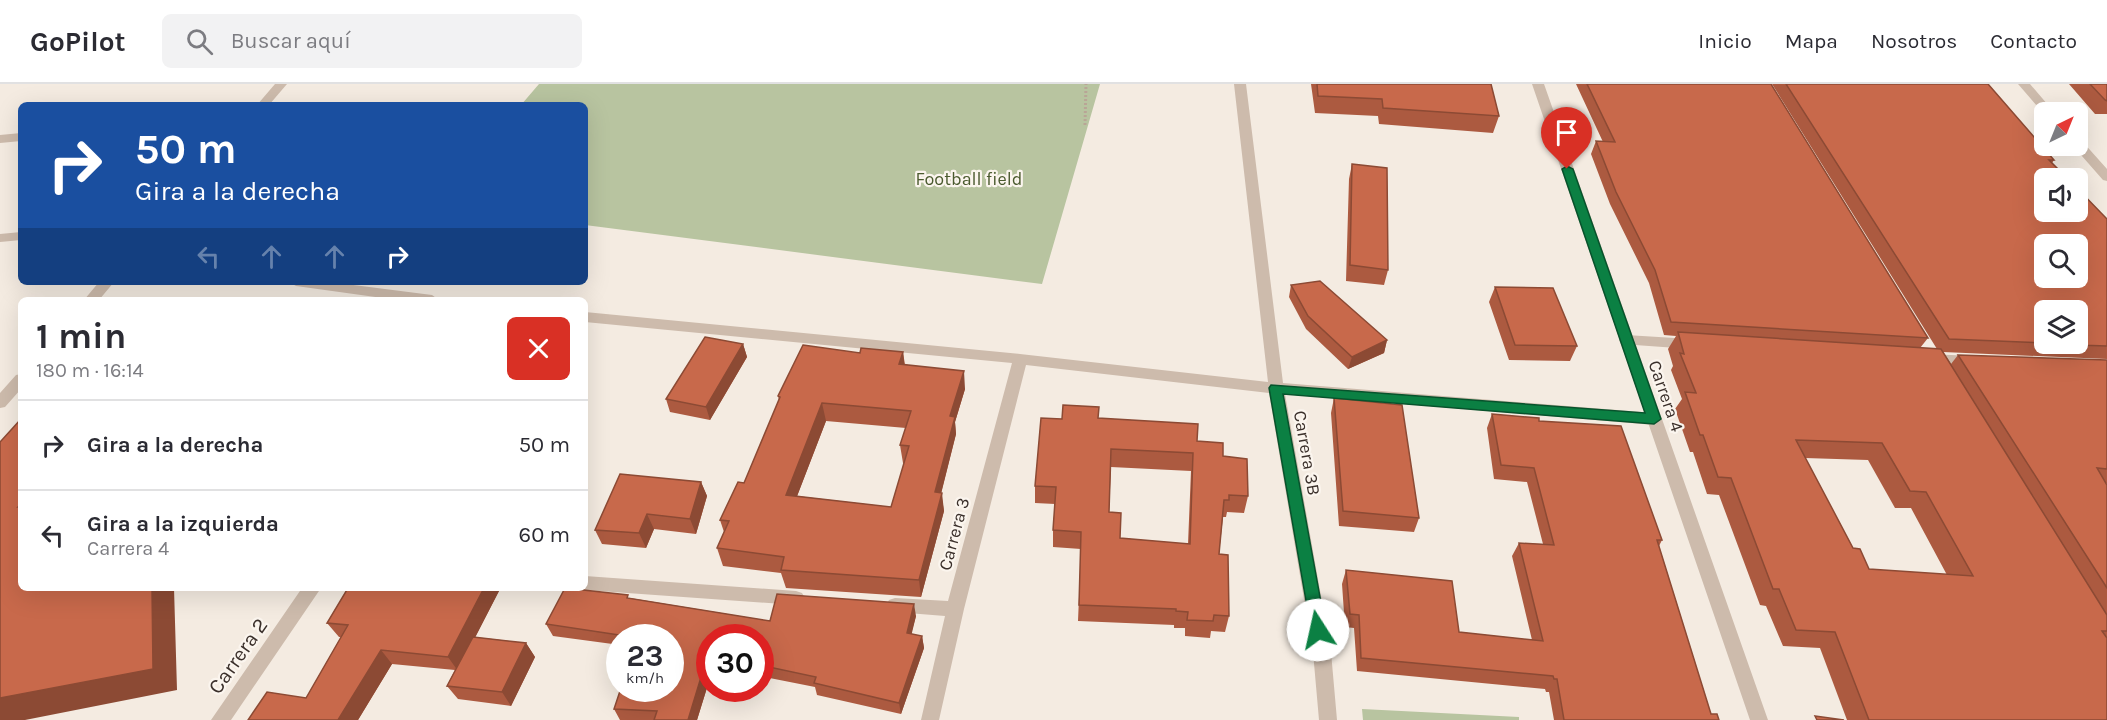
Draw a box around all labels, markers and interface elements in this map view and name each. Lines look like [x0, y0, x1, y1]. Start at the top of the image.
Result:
search box [162, 14, 582, 68]
text: GoPilot [30, 25, 126, 58]
icon: search [183, 25, 216, 58]
text: Buscar aquí [231, 28, 351, 54]
text: Inicio [1698, 29, 1752, 53]
text: Mapa [1785, 29, 1838, 53]
text: Nosotros [1871, 29, 1957, 53]
text: Contacto [1990, 29, 2077, 53]
north arrow [2034, 102, 2088, 156]
map controls [2034, 102, 2088, 354]
pin [1541, 107, 1592, 169]
icon: arrive [1550, 116, 1583, 149]
text: 50 m [135, 124, 237, 174]
icon: right [36, 126, 114, 204]
park label: Football field [916, 168, 1022, 190]
button: sound [2034, 168, 2088, 222]
text: Gira a la derecha [135, 175, 340, 207]
button: search [2034, 234, 2088, 288]
icon: left [192, 240, 225, 273]
icon: ahead [255, 240, 288, 273]
icon: ahead [318, 240, 351, 273]
icon: right [381, 240, 414, 273]
button: layers [2034, 300, 2088, 354]
text: 1 min [36, 315, 126, 357]
button: close [507, 317, 570, 380]
street label: Carrera 4 [1644, 357, 1688, 435]
text: 180 m · 16:14 [36, 359, 144, 382]
street label: Carrera 3B [1289, 409, 1325, 497]
icon: right [36, 429, 69, 462]
text: Gira a la derecha [87, 432, 263, 458]
text: 50 m [519, 432, 570, 458]
street label: Carrera 3 [934, 495, 974, 573]
text: Gira a la izquierda [87, 511, 279, 537]
icon: left [36, 519, 69, 552]
text: 60 m [519, 522, 570, 548]
text: Carrera 4 [87, 537, 169, 560]
position arrow [1286, 598, 1350, 662]
street label: Carrera 2 [203, 614, 273, 698]
speed limit sign: 30 [696, 624, 774, 702]
text: 23 [627, 638, 663, 674]
text: km/h [626, 669, 664, 687]

